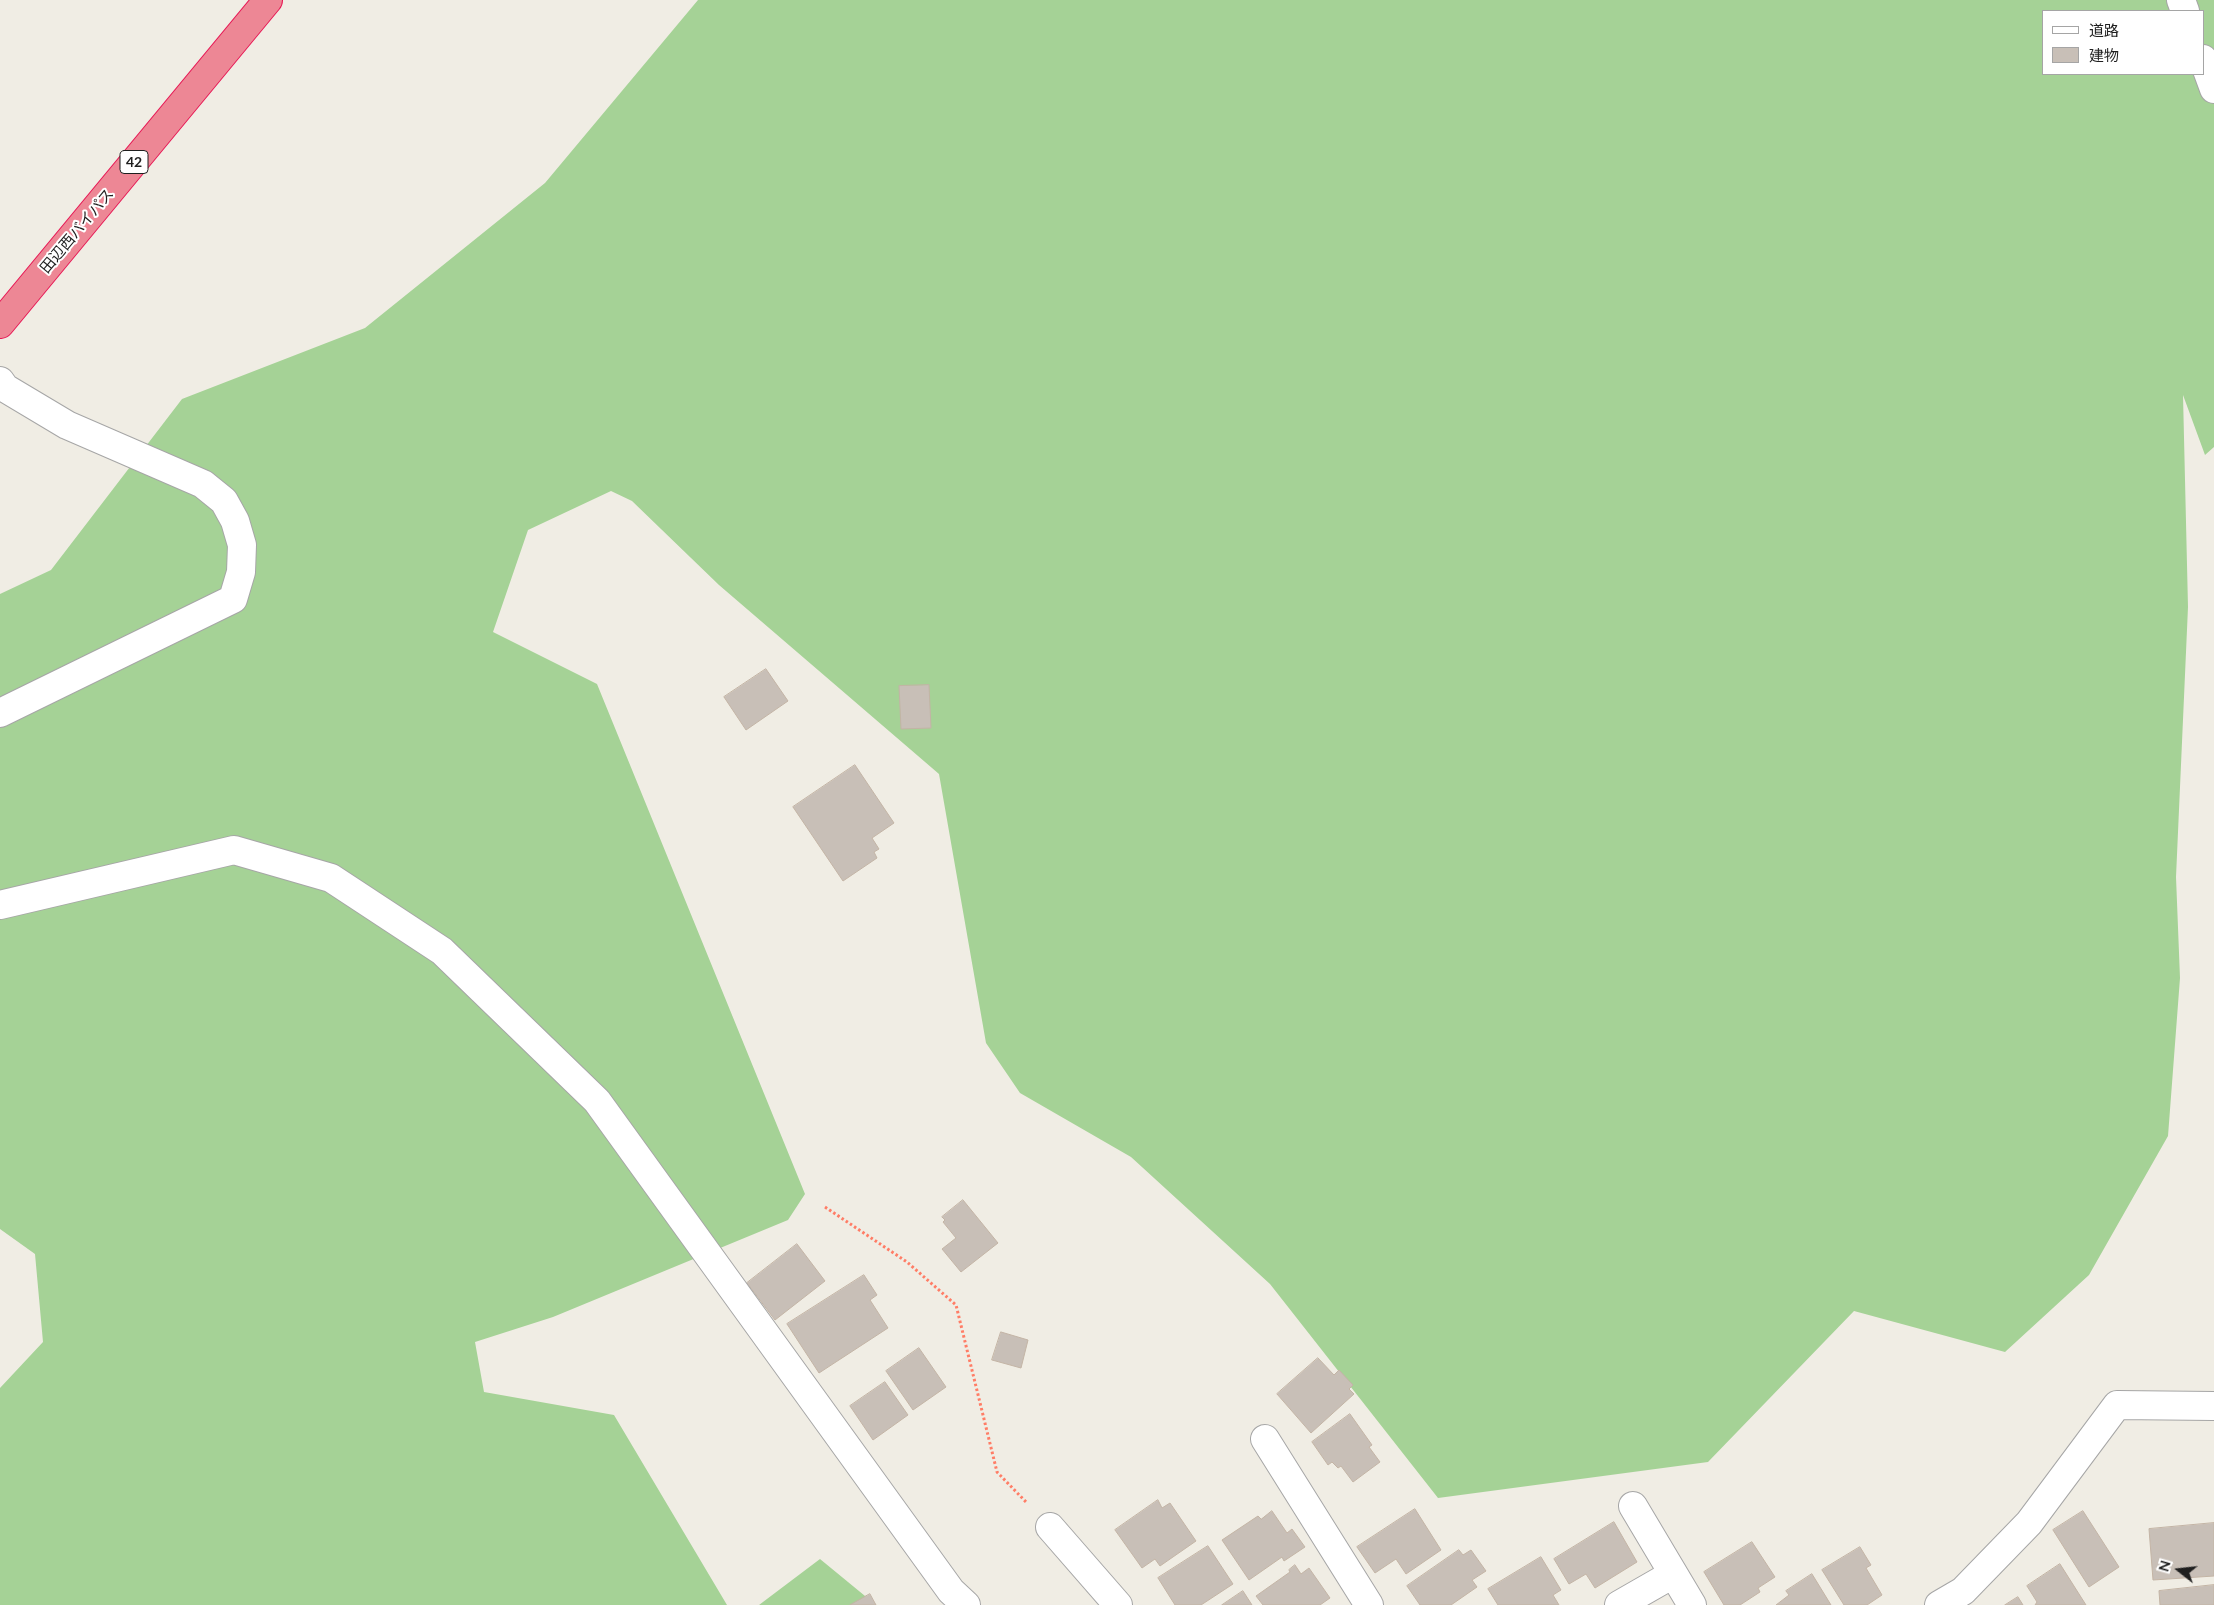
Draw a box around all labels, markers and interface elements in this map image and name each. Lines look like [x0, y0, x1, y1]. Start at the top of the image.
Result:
legend [2042, 10, 2204, 75]
text: 道路 [2089, 21, 2119, 39]
text: 建物 [2089, 46, 2119, 64]
road number: 42 [120, 150, 148, 173]
street label: 田辺西バイパス [36, 185, 118, 277]
north arrow [2154, 1545, 2204, 1595]
text: N [2154, 1558, 2174, 1573]

